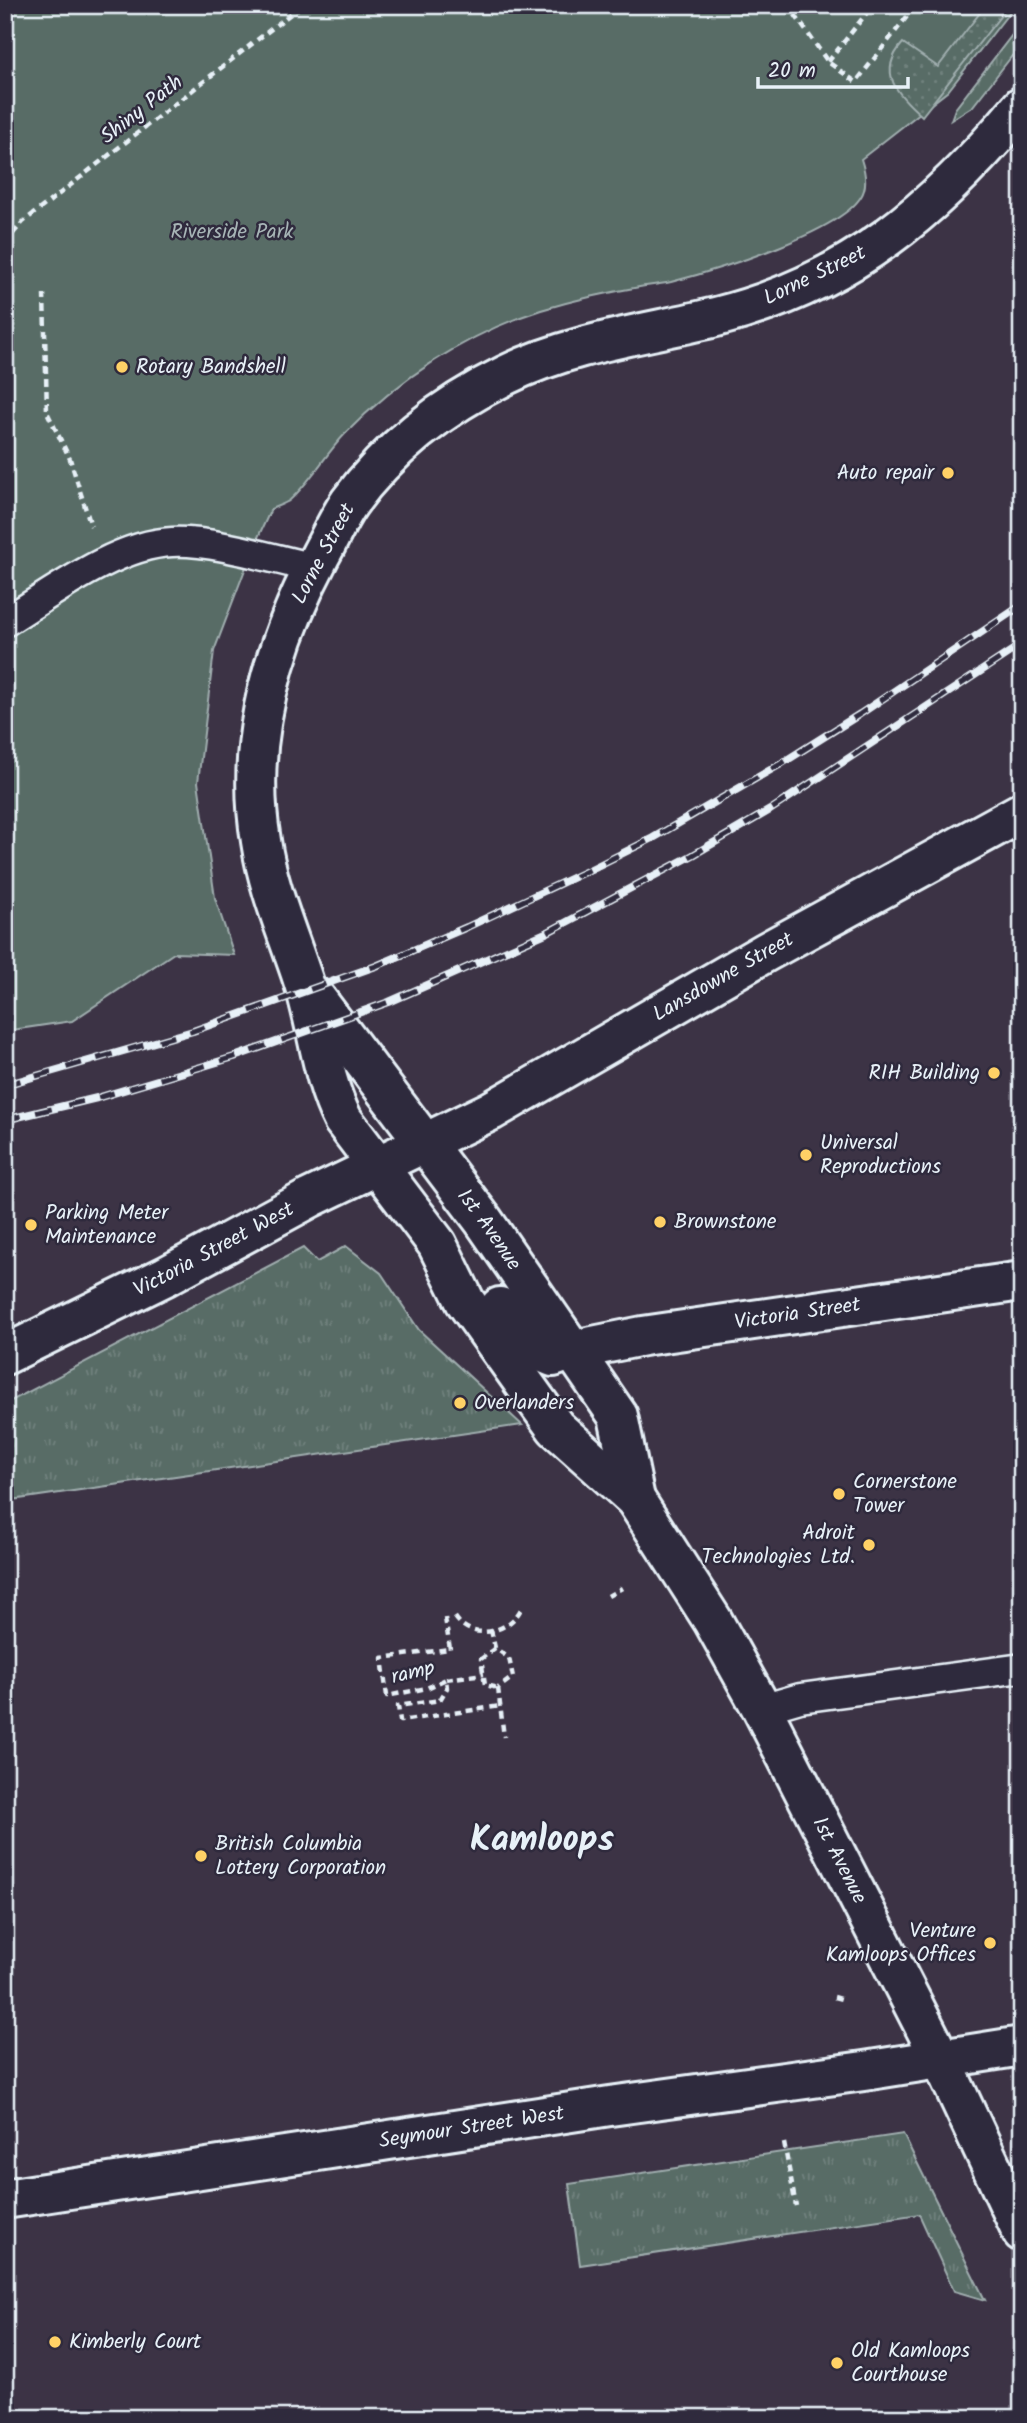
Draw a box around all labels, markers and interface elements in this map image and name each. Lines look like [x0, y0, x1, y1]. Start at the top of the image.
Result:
scale bar [758, 46, 908, 90]
text: 20 m [768, 55, 816, 88]
street label: Shiny Path [93, 67, 191, 153]
park label: Riverside Park [171, 216, 294, 249]
street label: Lorne Street [758, 237, 873, 315]
place label: Rotary Bandshell [136, 351, 286, 384]
marker: Rotary Bandshell [114, 359, 130, 375]
place label: Auto repair [837, 457, 935, 490]
marker: Auto repair [940, 465, 956, 481]
street label: Lorne Street [284, 497, 365, 610]
street label: Lansdowne Street [646, 923, 800, 1031]
place label: RIH Building [868, 1057, 980, 1090]
marker: RIH Building [986, 1065, 1002, 1081]
place label: Universal Reproductions [820, 1127, 941, 1184]
marker: Universal Reproductions [798, 1147, 814, 1163]
street label: 1st Avenue [448, 1182, 530, 1278]
street label: Victoria Street West [128, 1193, 301, 1306]
place label: Parking Meter Maintenance [45, 1197, 169, 1254]
place label: Brownstone [674, 1206, 777, 1239]
marker: Brownstone [652, 1214, 668, 1230]
marker: Parking Meter Maintenance [23, 1217, 39, 1233]
street label: Victoria Street [732, 1288, 863, 1339]
place label: Overlanders [474, 1387, 574, 1420]
marker: Overlanders [452, 1395, 468, 1411]
place label: Cornerstone Tower [853, 1466, 957, 1523]
marker: Cornerstone Tower [831, 1486, 847, 1502]
place label: Adroit Technologies Ltd. [702, 1517, 856, 1574]
marker: Adroit Technologies Ltd. [861, 1537, 877, 1553]
street label: ramp [388, 1652, 438, 1694]
street label: 1st Avenue [803, 1811, 876, 1910]
district label: Kamloops [470, 1813, 614, 1869]
place label: British Columbia Lottery Corporation [215, 1828, 386, 1885]
marker: British Columbia Lottery Corporation [193, 1848, 209, 1864]
place label: Venture Kamloops Offices [826, 1915, 977, 1972]
marker: Venture Kamloops Offices [982, 1935, 998, 1951]
street label: Seymour Street West [377, 2097, 567, 2158]
place label: Kimberly Court [69, 2326, 202, 2359]
marker: Kimberly Court [47, 2334, 63, 2350]
place label: Old Kamloops Courthouse [851, 2335, 970, 2392]
marker: Old Kamloops Courthouse [829, 2355, 845, 2371]

